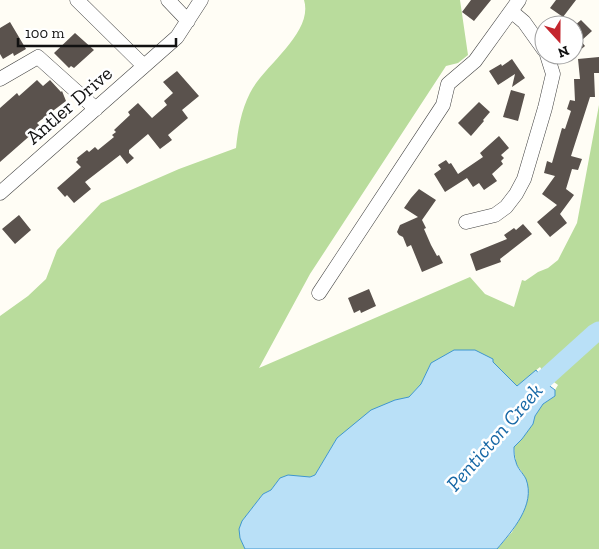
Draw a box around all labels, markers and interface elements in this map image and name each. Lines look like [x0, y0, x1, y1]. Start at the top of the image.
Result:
scale bar [18, 15, 175, 47]
north arrow [534, 15, 584, 65]
text: 100 m [25, 24, 64, 42]
text: N [555, 42, 571, 62]
street label: Antler Drive [21, 61, 117, 149]
water label: Penticton Creek [441, 378, 547, 496]

